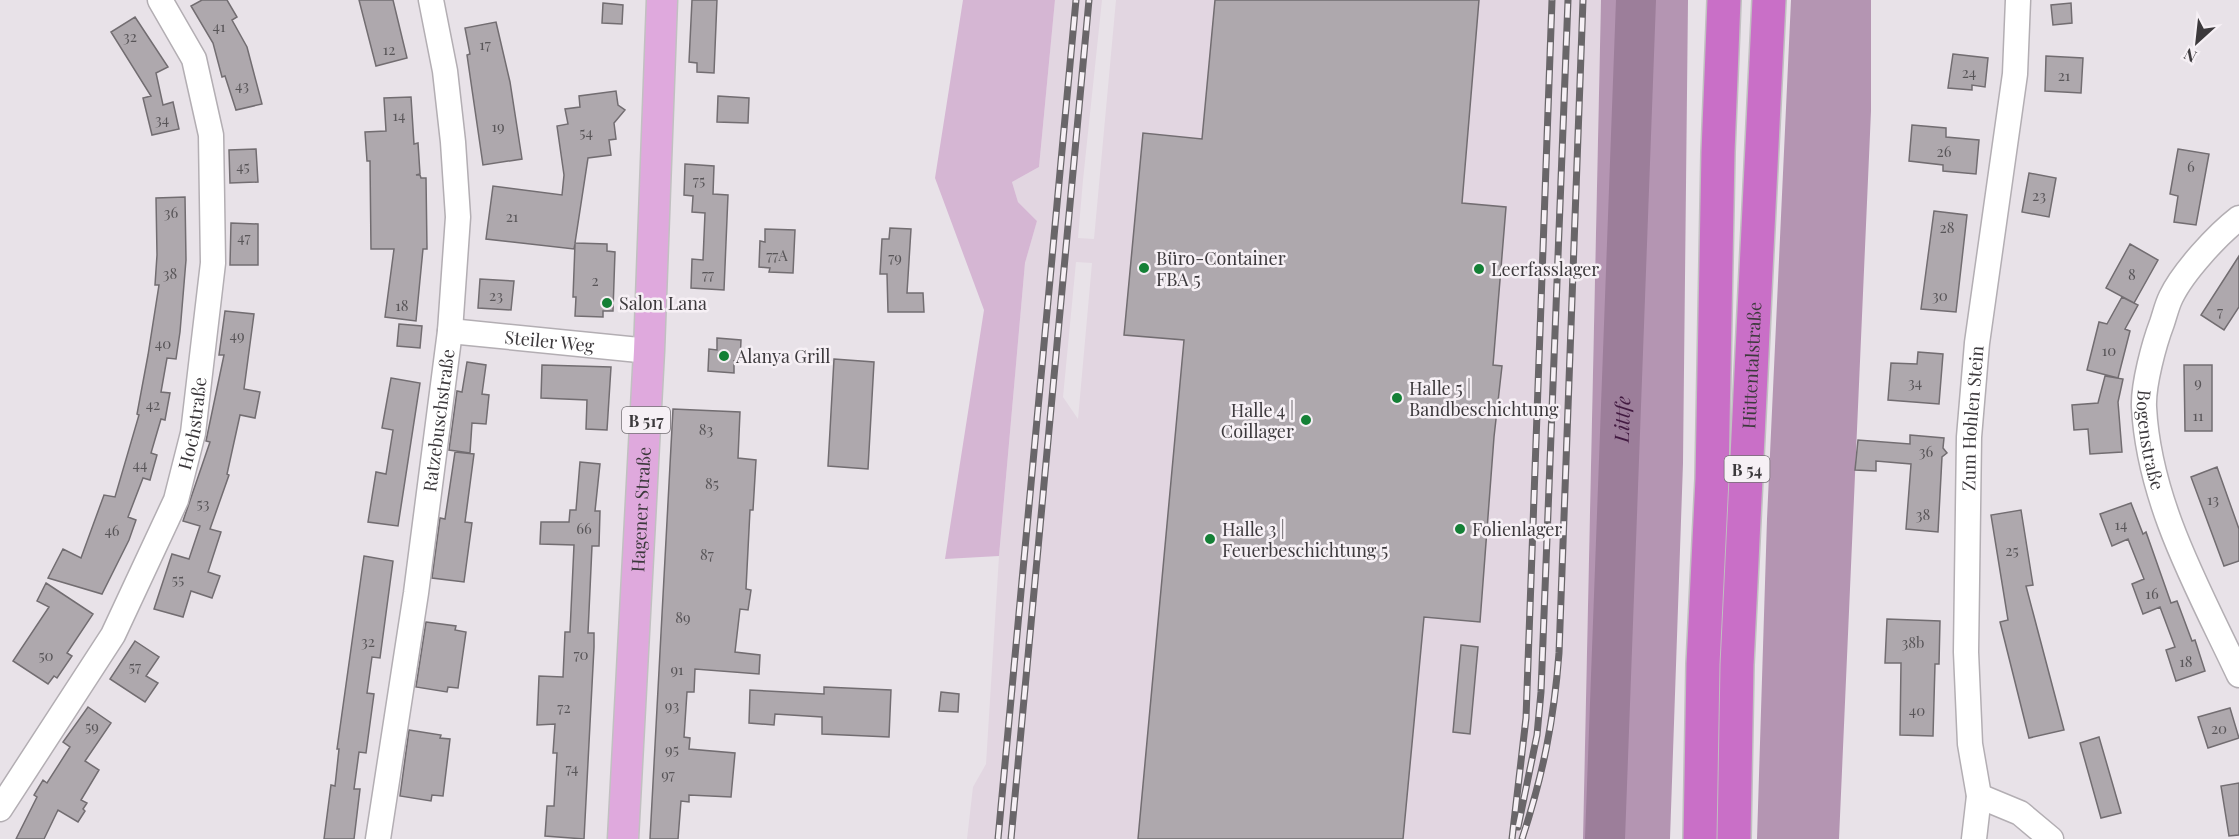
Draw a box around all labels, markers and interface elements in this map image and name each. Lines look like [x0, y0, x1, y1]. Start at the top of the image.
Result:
north arrow [2167, 12, 2227, 72]
house number: 41 [213, 16, 226, 36]
house number: 32 [123, 26, 137, 46]
house number: 17 [479, 34, 491, 54]
house number: 12 [383, 39, 395, 59]
text: N [2180, 44, 2200, 68]
house number: 24 [1962, 62, 1976, 82]
house number: 21 [2058, 65, 2071, 85]
house number: 43 [235, 75, 249, 95]
house number: 14 [393, 105, 405, 125]
house number: 34 [155, 109, 169, 129]
house number: 19 [491, 116, 505, 136]
house number: 54 [579, 122, 593, 142]
house number: 26 [1937, 141, 1952, 161]
house number: 45 [236, 156, 250, 176]
house number: 6 [2187, 156, 2195, 176]
house number: 75 [693, 170, 705, 190]
house number: 23 [2032, 185, 2046, 205]
house number: 36 [164, 202, 178, 222]
house number: 21 [506, 206, 519, 226]
house number: 28 [1940, 217, 1955, 237]
house number: 47 [237, 227, 251, 247]
house number: 77A [766, 245, 788, 265]
place label: Büro-Container FBA 5 [1156, 246, 1286, 291]
house number: 79 [888, 247, 902, 267]
place label: Leerfasslager [1491, 257, 1599, 281]
marker: Büro-Container FBA 5 [1137, 261, 1151, 275]
marker: Leerfasslager [1472, 262, 1486, 276]
house number: 38 [163, 263, 177, 283]
house number: 77 [702, 264, 714, 284]
house number: 8 [2128, 264, 2136, 284]
house number: 2 [591, 270, 599, 290]
house number: 23 [489, 285, 503, 305]
house number: 30 [1932, 285, 1948, 305]
place label: Salon Lana [619, 291, 707, 315]
house number: 18 [395, 295, 409, 315]
marker: Salon Lana [600, 296, 614, 310]
street label: Hüttentalstraße [1736, 301, 1766, 430]
house number: 7 [2217, 301, 2223, 321]
house number: 49 [229, 325, 245, 345]
street label: Steiler Weg [504, 325, 596, 357]
house number: 40 [155, 333, 171, 353]
house number: 10 [2102, 340, 2116, 360]
place label: Alanya Grill [735, 344, 830, 368]
street label: Zum Hohlen Stein [1956, 344, 1989, 491]
street label: Ratzebuschstraße [417, 348, 460, 493]
marker: Alanya Grill [717, 349, 731, 363]
house number: 34 [1908, 372, 1922, 392]
house number: 9 [2194, 372, 2202, 392]
street label: Hochstraße [172, 376, 211, 472]
place label: Halle 5 | Bandbeschichtung [1409, 376, 1559, 421]
street label: Bogenstraße [2132, 389, 2170, 493]
marker: Halle 5 | Bandbeschichtung [1390, 391, 1404, 405]
house number: 42 [146, 394, 160, 414]
water label: Littfe [1606, 395, 1635, 444]
place label: Halle 4 | Coillager [1221, 398, 1294, 443]
house number: 11 [2192, 405, 2204, 425]
road number: B 517 [622, 407, 670, 433]
marker: Halle 4 | Coillager [1299, 413, 1313, 427]
house number: 83 [699, 419, 713, 439]
house number: 36 [1919, 441, 1933, 461]
street label: Hagener Straße [625, 446, 656, 573]
house number: 44 [133, 454, 147, 474]
road number: B 54 [1724, 456, 1770, 482]
house number: 85 [705, 473, 719, 493]
house number: 13 [2207, 489, 2219, 509]
house number: 53 [197, 493, 210, 513]
house number: 38 [1916, 504, 1930, 524]
house number: 14 [2115, 514, 2127, 534]
place label: Halle 3 | Feuerbeschichtung 5 [1222, 517, 1388, 562]
place label: Folienlager [1472, 517, 1562, 541]
house number: 66 [576, 518, 592, 538]
house number: 46 [104, 520, 120, 540]
marker: Folienlager [1453, 522, 1467, 536]
marker: Halle 3 | Feuerbeschichtung 5 [1203, 532, 1217, 546]
house number: 25 [2005, 540, 2019, 560]
house number: 87 [700, 544, 714, 564]
house number: 55 [172, 569, 184, 589]
house number: 16 [2145, 583, 2159, 603]
house number: 89 [675, 607, 691, 627]
house number: 32 [361, 631, 375, 651]
house number: 38b [1901, 632, 1925, 652]
house number: 70 [573, 644, 589, 664]
house number: 50 [38, 645, 54, 665]
house number: 18 [2179, 651, 2193, 671]
house number: 57 [129, 656, 141, 676]
house number: 91 [670, 659, 684, 679]
house number: 93 [665, 695, 679, 715]
house number: 72 [557, 697, 571, 717]
house number: 40 [1909, 700, 1925, 720]
house number: 59 [85, 716, 99, 736]
house number: 20 [2211, 718, 2227, 738]
house number: 95 [665, 739, 679, 759]
house number: 74 [566, 758, 579, 778]
house number: 97 [661, 764, 675, 784]

